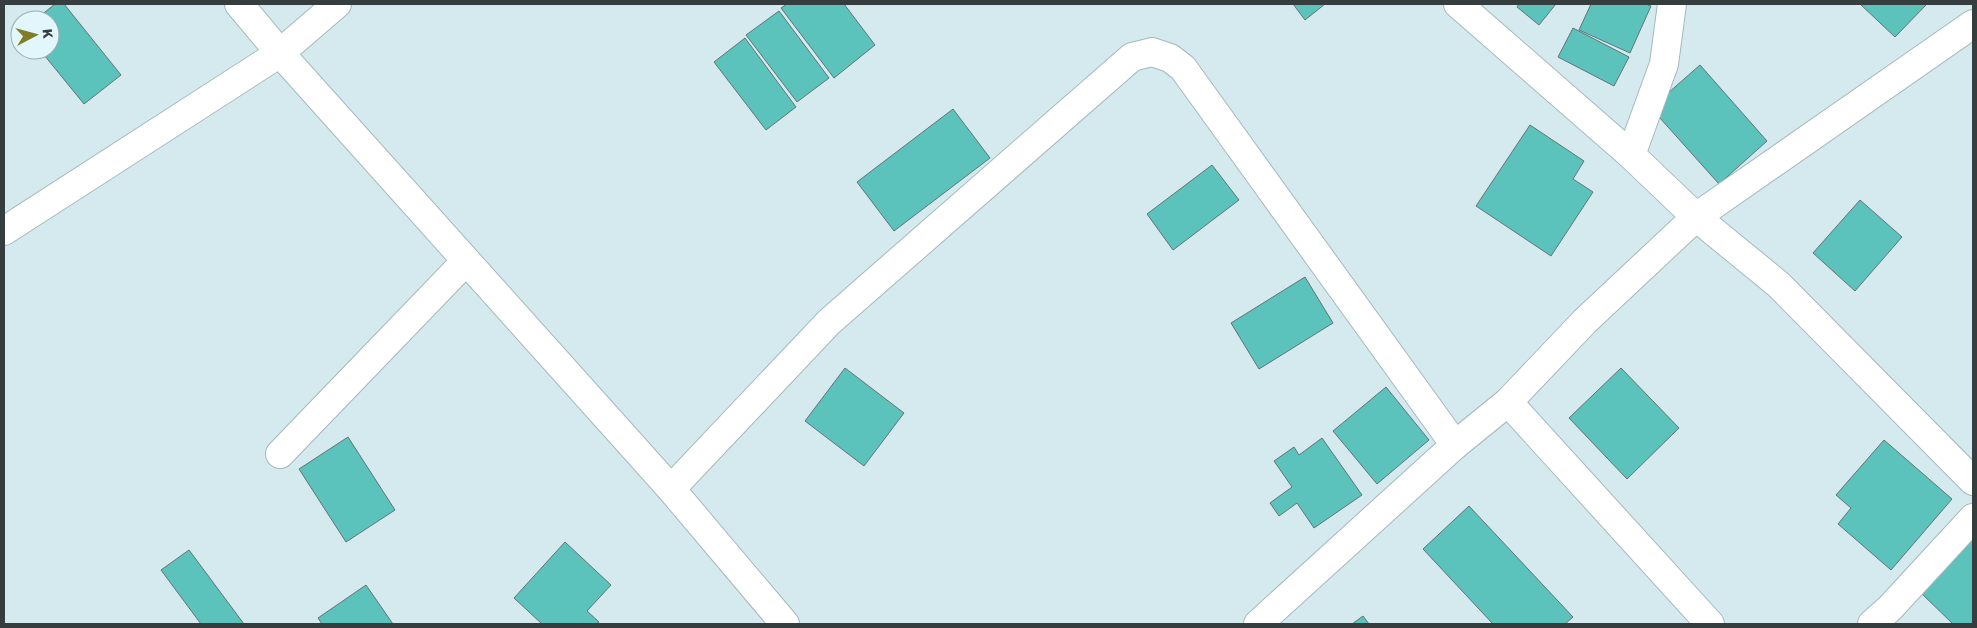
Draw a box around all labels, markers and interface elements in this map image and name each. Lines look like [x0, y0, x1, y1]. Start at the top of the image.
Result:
north arrow [10, 10, 60, 60]
text: K [39, 28, 56, 40]

